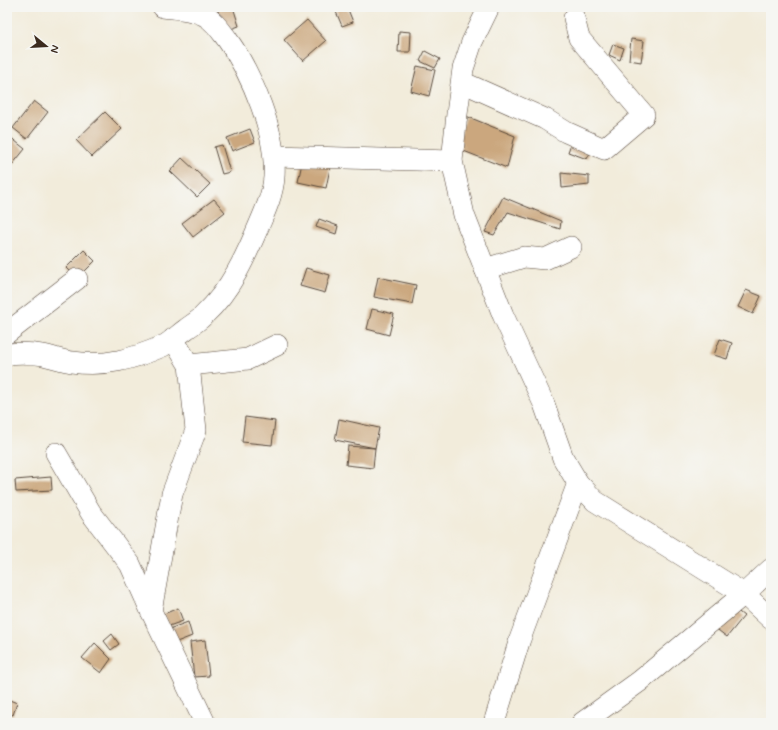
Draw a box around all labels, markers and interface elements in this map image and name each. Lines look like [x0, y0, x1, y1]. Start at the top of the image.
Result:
north arrow [26, 26, 66, 66]
text: N [47, 43, 62, 54]

